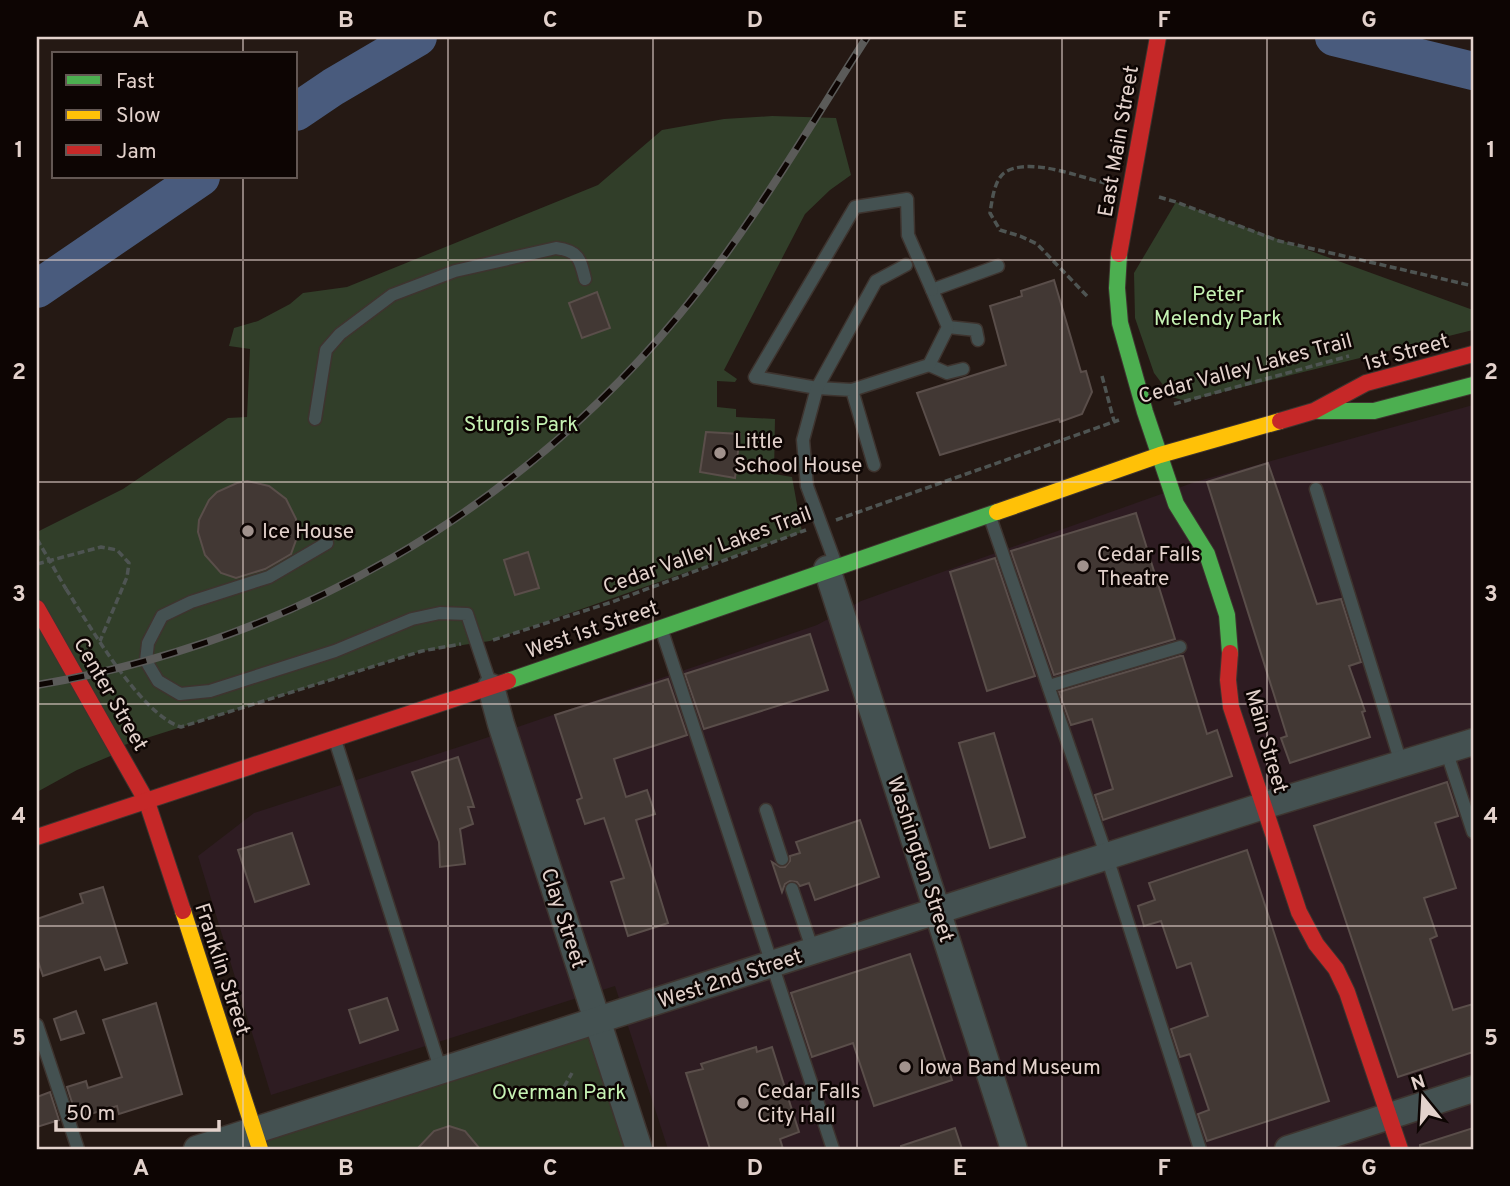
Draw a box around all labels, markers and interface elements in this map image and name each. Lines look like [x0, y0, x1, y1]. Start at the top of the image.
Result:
text: A [133, 7, 149, 36]
text: B [338, 7, 354, 36]
text: C [543, 7, 557, 36]
text: D [747, 7, 763, 36]
text: E [953, 7, 967, 36]
text: F [1157, 7, 1171, 36]
text: G [1361, 7, 1377, 36]
legend [52, 52, 298, 178]
street label: East Main Street [1093, 63, 1146, 219]
text: Fast [116, 69, 155, 96]
text: Slow [116, 103, 161, 130]
text: 1 [14, 137, 24, 166]
text: 1 [1486, 137, 1496, 166]
text: Jam [116, 139, 157, 166]
park label: Peter Melendy Park [1154, 282, 1282, 333]
street label: Cedar Valley Lakes Trail [1135, 328, 1355, 411]
street label: 1st Street [1361, 328, 1452, 379]
text: 2 [12, 359, 26, 388]
text: 2 [1484, 359, 1498, 388]
park label: Sturgis Park [464, 412, 578, 439]
place label: Little School House [734, 429, 862, 480]
marker: Little School House [712, 445, 728, 461]
street label: Cedar Valley Lakes Trail [599, 501, 816, 602]
place label: Ice House [262, 519, 354, 546]
marker: Ice House [240, 523, 256, 539]
place label: Cedar Falls Theatre [1097, 542, 1201, 593]
marker: Cedar Falls Theatre [1075, 558, 1091, 574]
text: 3 [12, 581, 26, 610]
text: 3 [1484, 581, 1498, 610]
street label: West 1st Street [523, 595, 662, 666]
street label: Center Street [66, 633, 153, 756]
street label: Main Street [1238, 686, 1293, 797]
street label: Washington Street [880, 773, 959, 946]
text: 4 [12, 803, 26, 832]
text: 4 [1484, 803, 1498, 832]
street label: Clay Street [534, 865, 591, 972]
street label: Franklin Street [187, 900, 256, 1039]
street label: West 2nd Street [655, 943, 806, 1016]
text: 5 [12, 1025, 26, 1054]
text: 5 [1484, 1025, 1498, 1054]
place label: Iowa Band Museum [919, 1055, 1101, 1082]
marker: Iowa Band Museum [897, 1059, 913, 1075]
north arrow [1388, 1064, 1458, 1134]
text: N [1408, 1070, 1429, 1097]
place label: Cedar Falls City Hall [757, 1079, 861, 1130]
park label: Overman Park [492, 1080, 626, 1107]
scale bar [56, 1088, 219, 1132]
marker: Cedar Falls City Hall [735, 1095, 751, 1111]
text: 50 m [66, 1101, 115, 1128]
text: A [133, 1155, 149, 1184]
text: B [338, 1155, 354, 1184]
text: C [543, 1155, 557, 1184]
text: D [747, 1155, 763, 1184]
text: E [953, 1155, 967, 1184]
text: F [1157, 1155, 1171, 1184]
text: G [1361, 1155, 1377, 1184]

